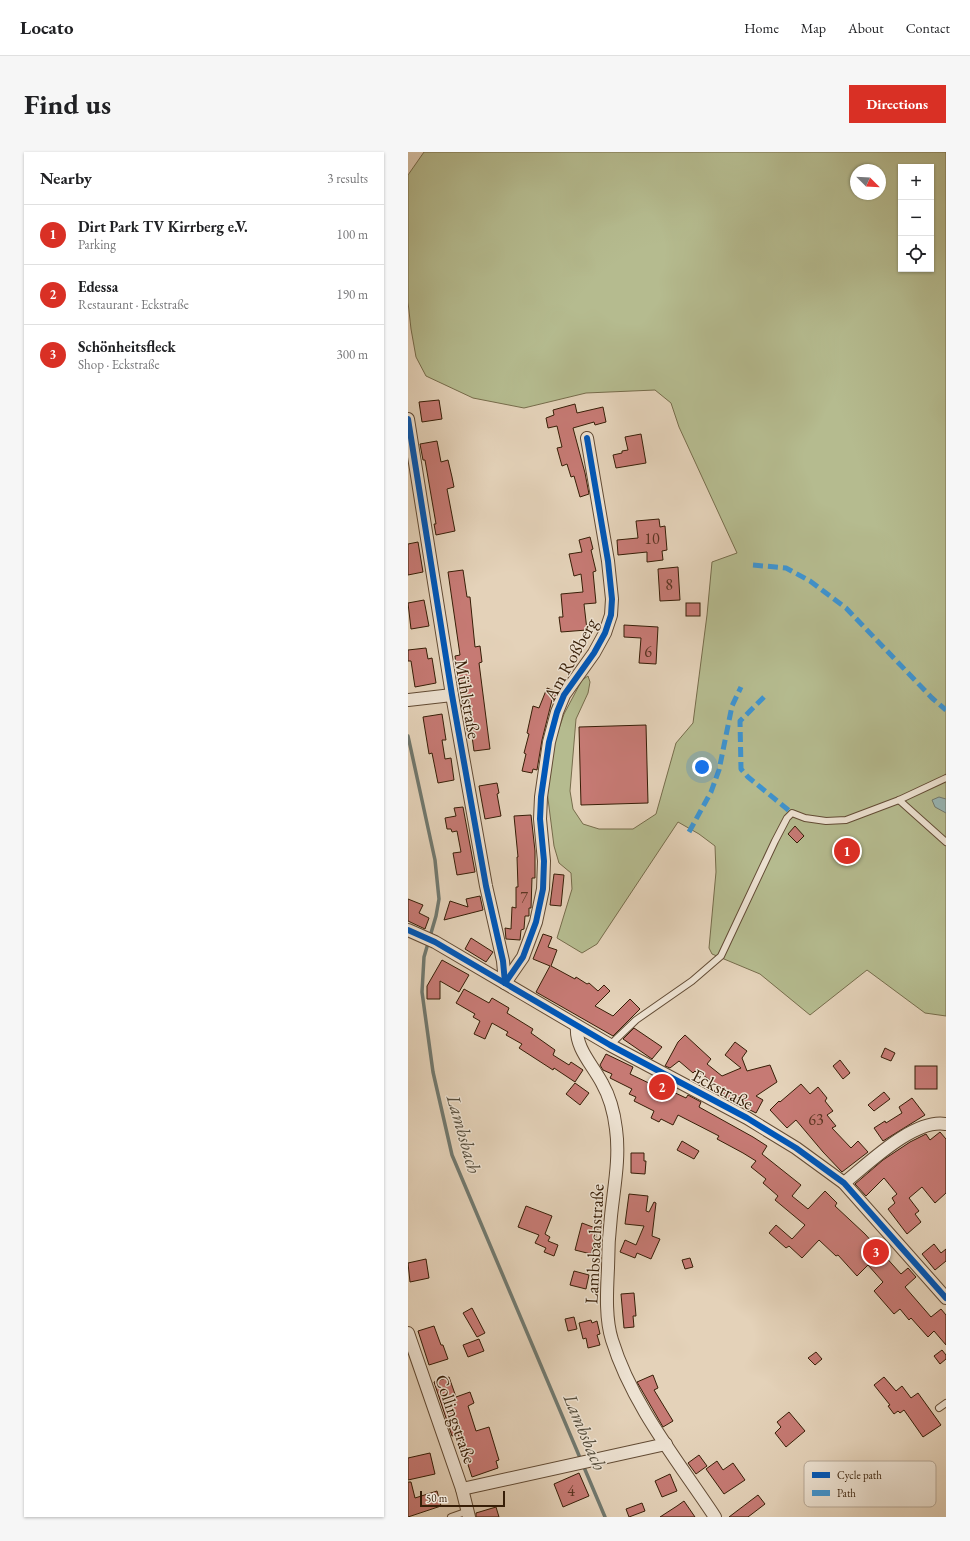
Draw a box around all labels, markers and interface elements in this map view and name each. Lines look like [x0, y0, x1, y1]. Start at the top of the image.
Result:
text: Locato [20, 15, 74, 40]
text: Home [744, 19, 779, 37]
text: Map [801, 19, 826, 37]
text: About [848, 19, 884, 37]
text: Contact [906, 19, 950, 37]
button: Directions [849, 85, 946, 123]
text: Find us [24, 86, 111, 122]
north arrow [850, 164, 886, 200]
map controls [898, 164, 934, 272]
button: + [898, 164, 934, 200]
text: Nearby [40, 167, 92, 189]
text: 3 results [327, 170, 368, 187]
button: − [898, 200, 934, 236]
text: Dirt Park TV Kirrberg e.V. [78, 217, 248, 236]
text: 1 [50, 226, 56, 243]
text: 100 m [337, 226, 368, 243]
text: Parking [78, 236, 116, 253]
button: locate [898, 236, 934, 272]
text: Edessa [78, 277, 118, 296]
text: 2 [50, 286, 56, 303]
text: 190 m [337, 286, 368, 303]
text: Restaurant · Eckstraße [78, 296, 189, 313]
text: Schönheitsfleck [78, 337, 176, 356]
text: 3 [50, 346, 56, 363]
text: 300 m [337, 346, 368, 363]
text: Shop · Eckstraße [78, 356, 160, 373]
house number: 10 [644, 528, 660, 549]
house number: 8 [665, 574, 673, 595]
street label: Am Roßberg [537, 613, 602, 705]
house number: 6 [644, 641, 652, 662]
street label: Mühlstraße [450, 658, 486, 740]
your location [692, 757, 712, 777]
pin: 1 [834, 836, 860, 866]
house number: 7 [520, 887, 528, 908]
street label: Eckstraße [688, 1063, 758, 1115]
pin: 2 [649, 1072, 675, 1102]
water label: Lambsbach [441, 1091, 487, 1176]
house number: 63 [808, 1109, 824, 1130]
street label: Lambsbachstraße [579, 1183, 609, 1305]
pin: 3 [863, 1237, 889, 1267]
street label: Collingstraße [430, 1371, 482, 1467]
water label: Lambsbach [557, 1389, 612, 1474]
legend [804, 1461, 936, 1507]
text: Cycle path [837, 1468, 882, 1482]
house number: 4 [567, 1480, 575, 1501]
text: Path [837, 1486, 856, 1500]
scale bar [420, 1489, 505, 1508]
text: 50 m [426, 1491, 447, 1505]

